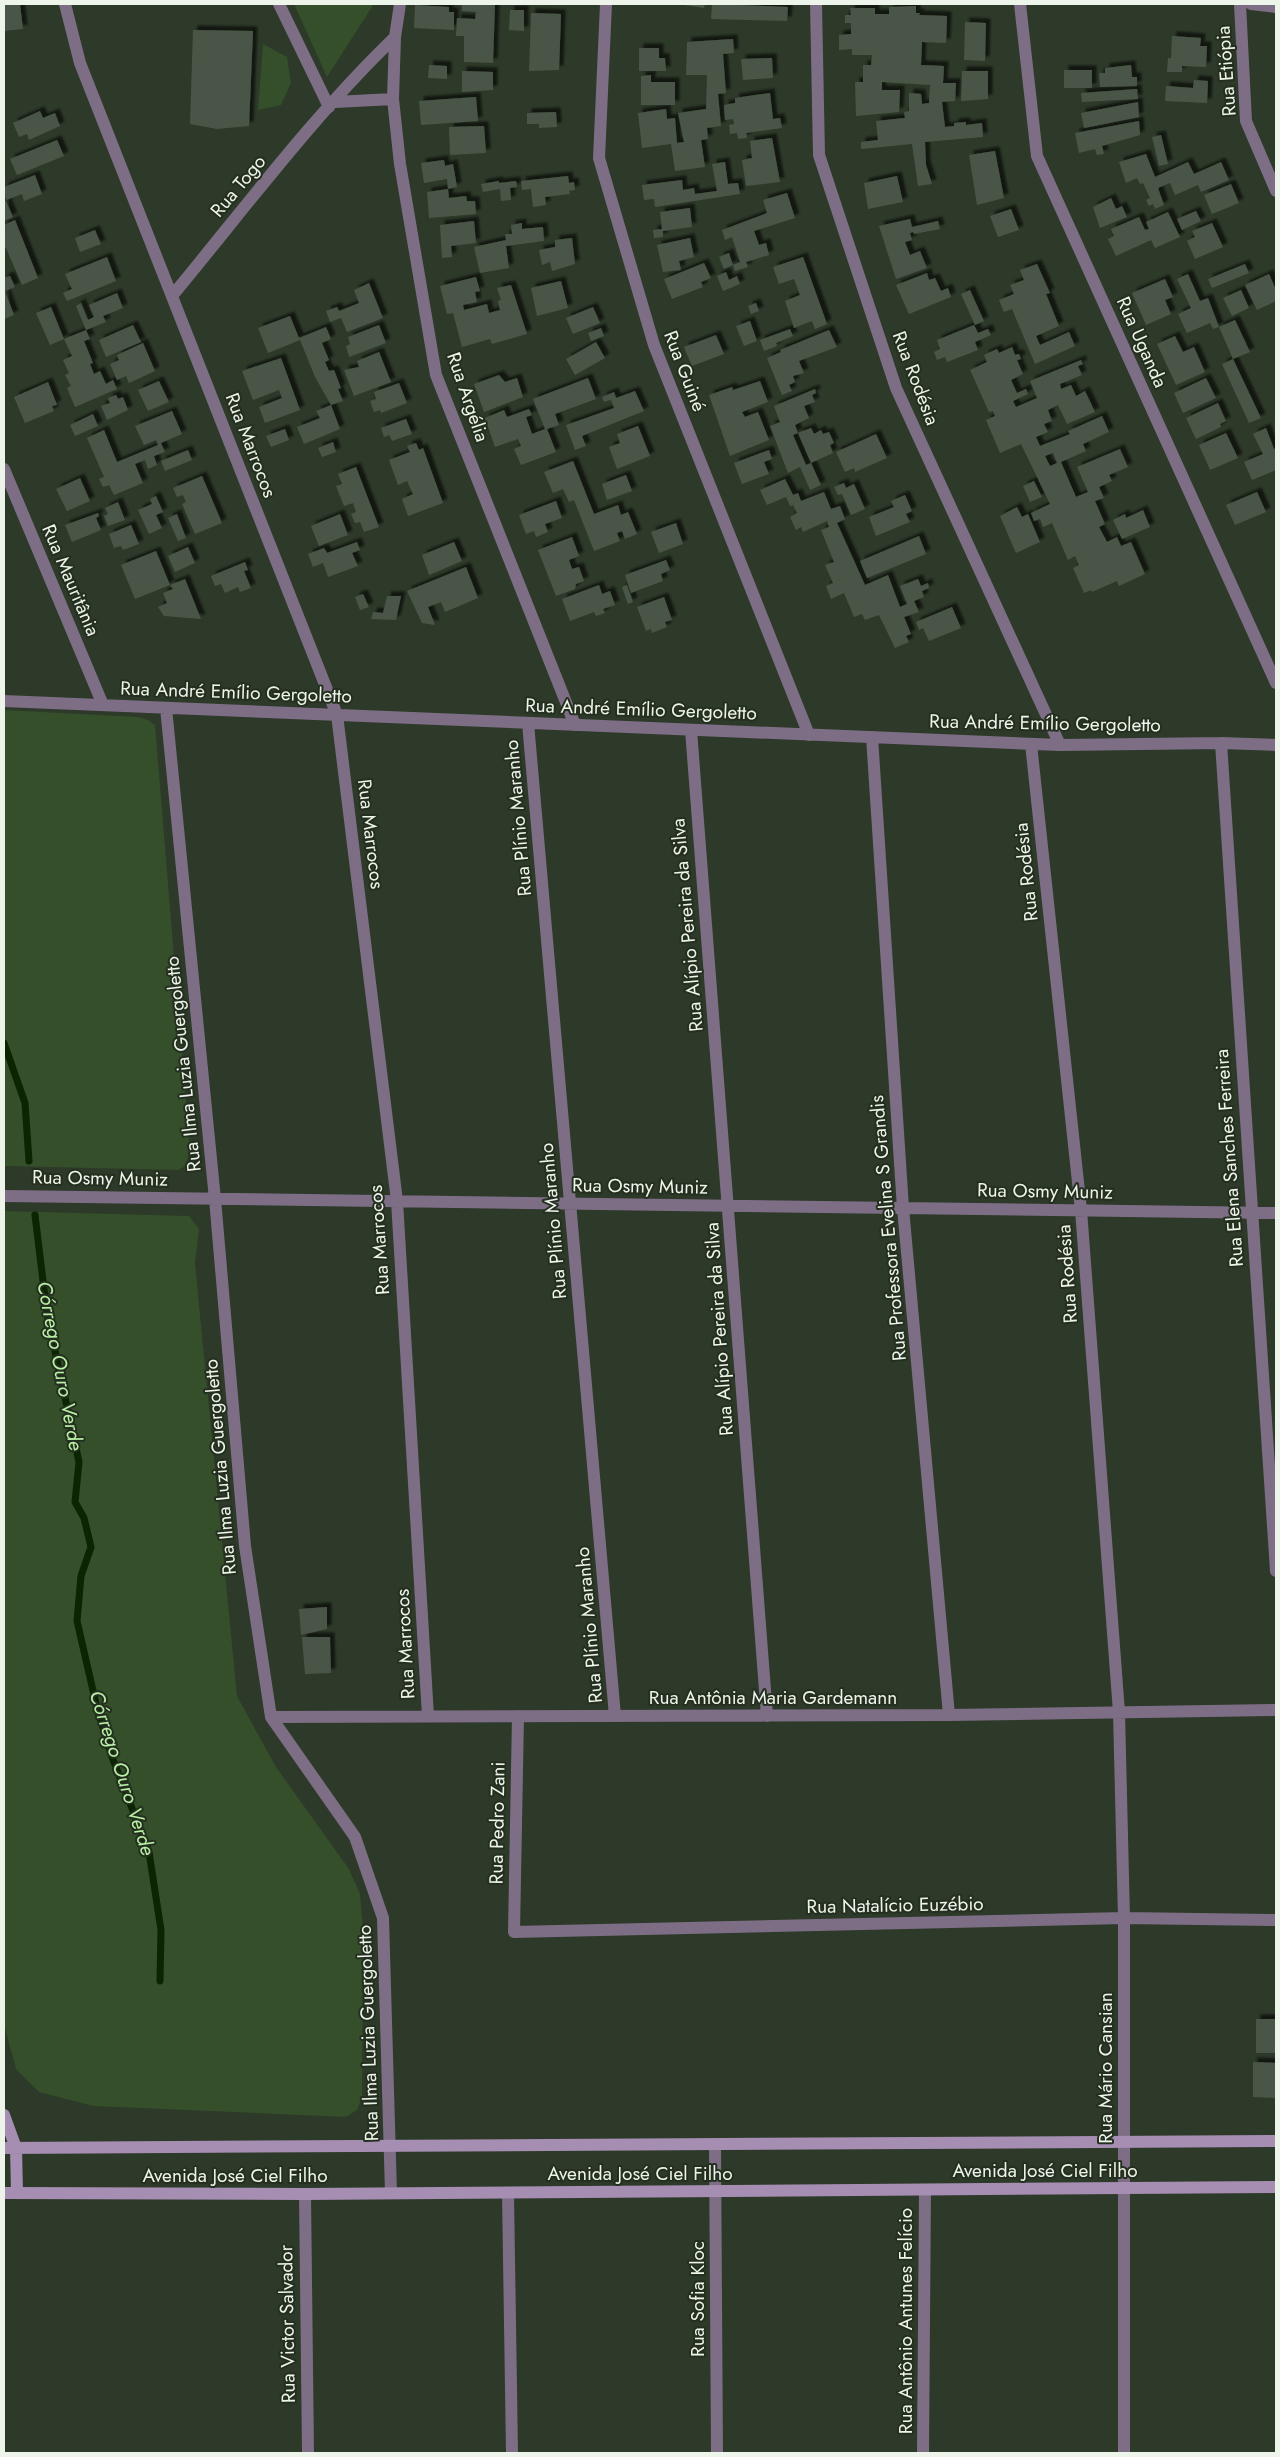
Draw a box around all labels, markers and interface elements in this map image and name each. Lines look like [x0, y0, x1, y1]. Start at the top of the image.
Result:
street label: Rua Etiópia [1209, 25, 1243, 117]
street label: Rua Togo [204, 149, 272, 223]
street label: Rua Uganda [1110, 292, 1174, 392]
street label: Rua Guiné [657, 327, 713, 416]
street label: Rua Rodésia [886, 327, 946, 429]
street label: Rua Argélia [440, 348, 496, 446]
street label: Rua Marrocos [219, 389, 283, 502]
street label: Rua Mauritânia [35, 520, 107, 640]
street label: Rua André Emílio Gergoletto [120, 674, 352, 710]
street label: Rua André Emílio Gergoletto [525, 691, 757, 727]
street label: Rua André Emílio Gergoletto [929, 707, 1161, 739]
street label: Rua Plínio Maranho [498, 739, 538, 897]
street label: Rua Marrocos [351, 778, 391, 891]
street label: Rua Alípio Pereira da Silva [664, 817, 710, 1033]
street label: Rua Rodésia [1007, 821, 1045, 923]
street label: Rua Ilma Luzia Guergoletto [158, 955, 208, 1173]
street label: Rua Elena Sanches Ferreira [1208, 1048, 1250, 1268]
street label: Rua Professora Evelina S Grandis [863, 1094, 913, 1362]
street label: Rua Plínio Maranho [533, 1142, 573, 1300]
street label: Rua Osmy Muniz [32, 1163, 168, 1193]
street label: Rua Osmy Muniz [572, 1171, 708, 1201]
street label: Rua Osmy Muniz [977, 1176, 1113, 1206]
street label: Rua Marrocos [362, 1184, 396, 1296]
street label: Rua Alípio Pereira da Silva [698, 1221, 740, 1437]
street label: Rua Rodésia [1050, 1224, 1084, 1324]
water label: Córrego Ouro Verde [29, 1279, 91, 1453]
street label: Rua Ilma Luzia Guergoletto [197, 1358, 243, 1576]
street label: Rua Plínio Maranho [569, 1546, 609, 1704]
street label: Rua Marrocos [389, 1588, 421, 1700]
street label: Rua Antônia Maria Gardemann [649, 1684, 897, 1711]
water label: Córrego Ouro Verde [82, 1687, 162, 1859]
street label: Rua Pedro Zani [482, 1761, 512, 1885]
street label: Rua Natalício Euzébio [806, 1890, 984, 1920]
street label: Rua Ilma Luzia Guergoletto [351, 1924, 385, 2142]
street label: Rua Mário Cansian [1092, 1992, 1119, 2144]
street label: Avenida José Ciel Filho [952, 2157, 1138, 2184]
street label: Avenida José Ciel Filho [547, 2160, 733, 2187]
street label: Avenida José Ciel Filho [142, 2162, 328, 2189]
street label: Rua Antônio Antunes Felício [892, 2208, 919, 2434]
street label: Rua Sofia Kloc [684, 2241, 711, 2357]
street label: Rua Victor Salvador [272, 2244, 302, 2403]

